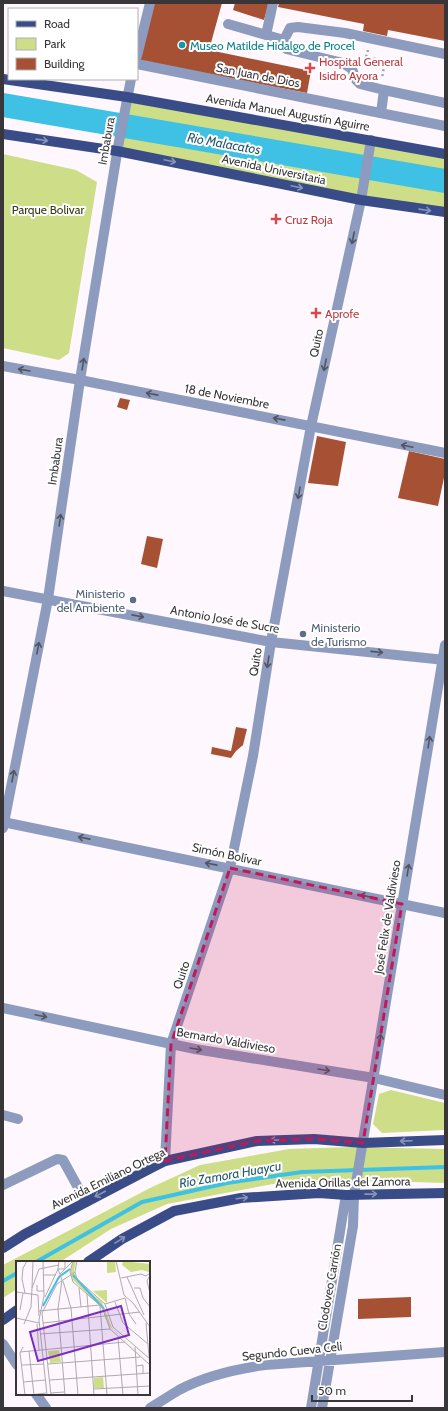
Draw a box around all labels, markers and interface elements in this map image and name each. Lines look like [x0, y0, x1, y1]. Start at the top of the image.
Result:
legend [8, 8, 138, 80]
text: Road [44, 16, 70, 31]
text: Park [44, 36, 66, 51]
place label: Museo Matilde Hidalgo de Procel [190, 38, 355, 53]
marker: Museo Matilde Hidalgo de Procel [177, 40, 187, 50]
place label: Hospital General Isidro Ayora [319, 54, 403, 83]
text: Building [44, 56, 86, 71]
street label: San Juan de Dios [215, 60, 301, 90]
marker: Hospital General Isidro Ayora [304, 62, 316, 74]
street label: Avenida Manuel Augustín Aguirre [205, 90, 371, 134]
street label: Imbabura [94, 116, 118, 166]
water label: Rio Malacatos [186, 129, 262, 157]
one-way arrow [35, 136, 48, 144]
street label: Avenida Universitaria [221, 151, 328, 187]
one-way arrow [163, 158, 176, 166]
one-way arrow [290, 184, 303, 192]
park label: Parque Bolivar [12, 202, 84, 217]
one-way arrow [418, 206, 431, 214]
place label: Cruz Roja [285, 212, 333, 227]
marker: Cruz Roja [270, 213, 282, 225]
one-way arrow [348, 232, 356, 245]
place label: Aprofe [325, 306, 359, 321]
marker: Aprofe [310, 307, 322, 319]
street label: Quito [306, 327, 326, 359]
one-way arrow [79, 358, 87, 371]
one-way arrow [320, 359, 328, 372]
one-way arrow [18, 365, 31, 373]
street label: 18 de Noviembre [183, 380, 271, 412]
one-way arrow [146, 390, 159, 398]
one-way arrow [273, 415, 286, 423]
street label: Imbabura [44, 436, 66, 486]
one-way arrow [401, 441, 414, 449]
one-way arrow [295, 486, 303, 499]
one-way arrow [56, 514, 64, 527]
place label: Ministerio del Ambiente [57, 586, 125, 615]
marker: Ministerio del Ambiente [128, 595, 138, 605]
street label: Antonio José de Sucre [169, 602, 281, 636]
one-way arrow [131, 612, 144, 620]
place label: Ministerio de Turismo [311, 620, 367, 649]
marker: Ministerio de Turismo [298, 629, 308, 639]
one-way arrow [35, 642, 43, 655]
street label: Quito [245, 646, 265, 677]
one-way arrow [370, 649, 383, 656]
one-way arrow [264, 655, 272, 668]
one-way arrow [425, 736, 433, 749]
one-way arrow [10, 770, 18, 783]
one-way arrow [77, 834, 90, 842]
street label: Simón Bolívar [191, 839, 263, 869]
one-way arrow [205, 859, 218, 867]
street label: José Felix de Valdivieso [370, 859, 403, 976]
one-way arrow [404, 864, 412, 877]
one-way arrow [360, 892, 373, 900]
street label: Quito [169, 959, 193, 991]
one-way arrow [34, 1013, 47, 1021]
street label: Bernardo Valdivieso [176, 1024, 277, 1056]
one-way arrow [376, 1034, 384, 1047]
one-way arrow [189, 1045, 202, 1053]
one-way arrow [317, 1066, 330, 1074]
one-way arrow [270, 1137, 283, 1144]
one-way arrow [400, 1138, 413, 1145]
street label: Avenida Emiliano Ortega [49, 1144, 168, 1212]
water label: Río Zamora Huaycu [178, 1157, 283, 1191]
street label: Avenida Orillas del Zamora [275, 1173, 411, 1191]
one-way arrow [364, 1190, 377, 1198]
one-way arrow [95, 1191, 107, 1199]
one-way arrow [235, 1194, 248, 1202]
one-way arrow [115, 1236, 126, 1245]
street label: Clodoveo Carrión [314, 1242, 344, 1332]
inset map [16, 1261, 150, 1395]
street label: Segundo Cueva Celi [241, 1338, 343, 1364]
scale bar [312, 1377, 412, 1403]
text: 50 m [318, 1383, 346, 1398]

